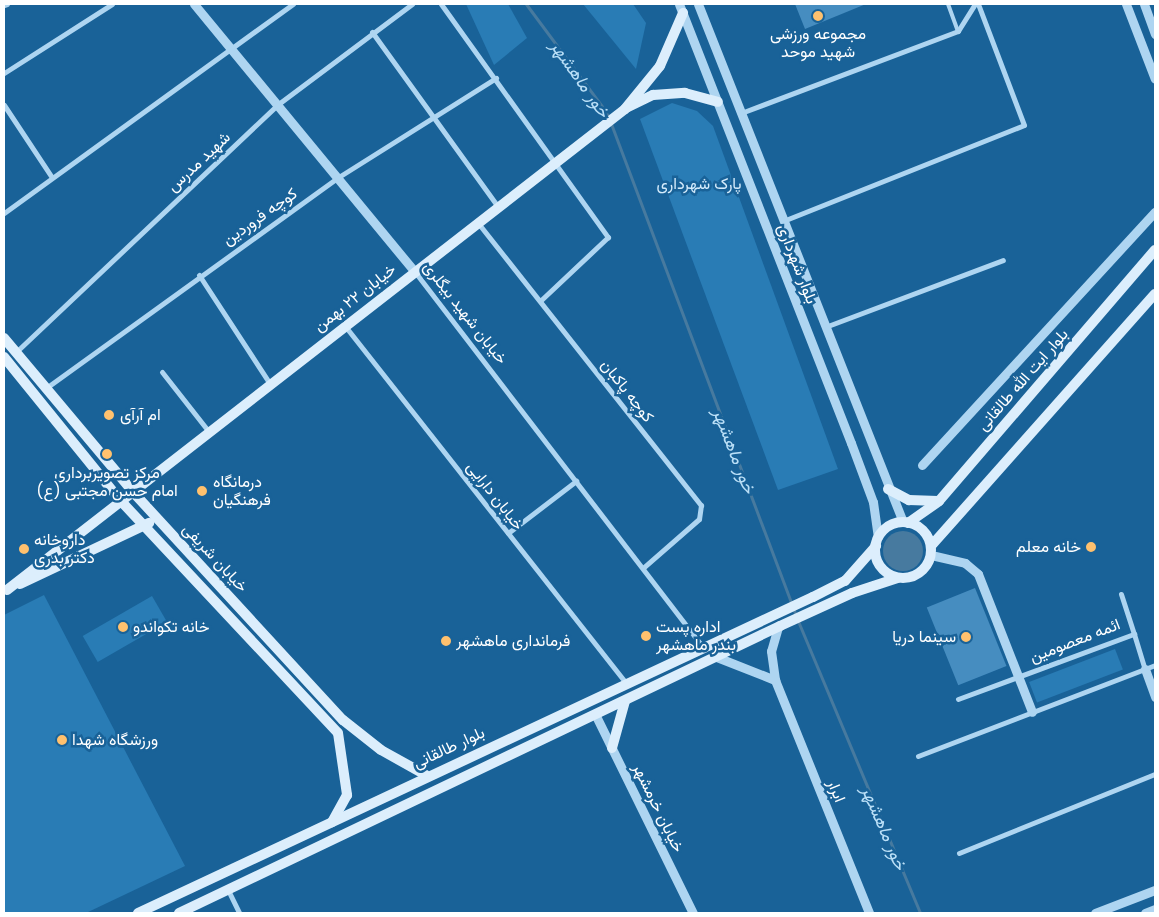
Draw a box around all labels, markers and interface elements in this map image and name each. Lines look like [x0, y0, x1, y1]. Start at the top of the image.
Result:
marker: مجموعه ورزشی شهید موحد [812, 10, 824, 22]
place label: مجموعه ورزشی شهید موحد [770, 24, 866, 62]
water label: خور ماهشهر [545, 36, 615, 122]
street label: شهید مدرس [163, 128, 235, 196]
park label: پارک شهرداری [656, 174, 742, 194]
street label: کوچه فروردین [219, 184, 301, 250]
street label: بلوار شهرداری [773, 221, 821, 307]
street label: خیابان شهید بیگلری [419, 258, 511, 368]
street label: خیابان ۲۲ بهمن [310, 260, 400, 336]
street label: بلوار ایت الله طالقانی [973, 325, 1073, 435]
street label: کوچه پاکبان [597, 356, 657, 426]
place label: ام آرآی [120, 405, 161, 425]
water label: خور ماهشهر [708, 405, 760, 497]
marker: ام آرآی [102, 408, 116, 422]
marker: مرکز تصویربرداری امام حسن مجتبی (ع) [100, 447, 114, 461]
street label: خیابان دارایی [462, 458, 528, 534]
place label: مرکز تصویربرداری امام حسن مجتبی (ع) [36, 463, 178, 501]
place label: درمانگاه فرهنگیان [213, 472, 271, 510]
marker: درمانگاه فرهنگیان [195, 484, 209, 498]
street label: خیابان شریفی [178, 520, 252, 596]
place label: داروخانه دکتر بدری [34, 530, 95, 568]
place label: خانه معلم [1016, 537, 1081, 557]
marker: خانه معلم [1085, 541, 1097, 553]
marker: داروخانه دکتر بدری [18, 543, 30, 555]
street label: ائمه معصومین [1027, 615, 1123, 667]
place label: خانه تکواندو [133, 617, 210, 637]
place label: اداره پست بندر ماهشهر [656, 617, 736, 655]
marker: خانه تکواندو [117, 621, 129, 633]
place label: سینما دریا [892, 627, 956, 647]
marker: اداره پست بندر ماهشهر [640, 630, 652, 642]
place label: فرمانداری ماهشهر [456, 631, 570, 651]
marker: سینما دریا [960, 631, 972, 643]
marker: فرمانداری ماهشهر [440, 635, 452, 647]
street label: بلوار طالقانی [410, 723, 488, 773]
place label: ورزشگاه شهدا [72, 730, 158, 750]
marker: ورزشگاه شهدا [56, 734, 68, 746]
street label: خیابان خرمشهر [628, 760, 688, 856]
street label: ابرار [823, 777, 849, 805]
water label: خور ماهشهر [857, 783, 911, 873]

